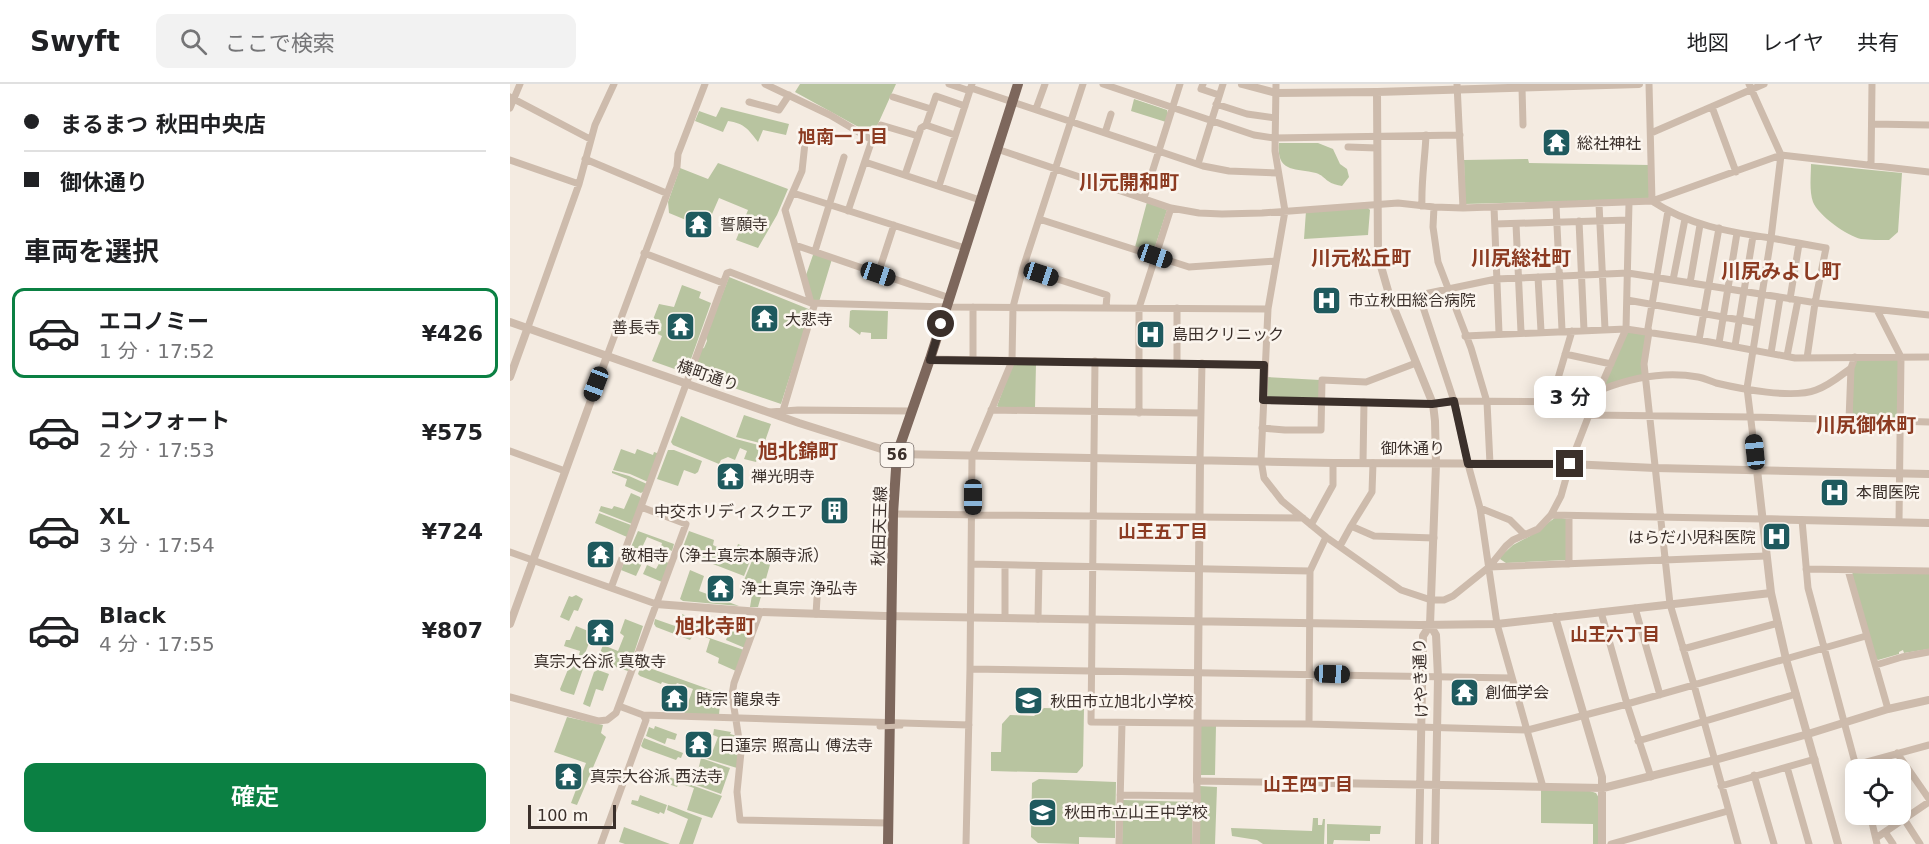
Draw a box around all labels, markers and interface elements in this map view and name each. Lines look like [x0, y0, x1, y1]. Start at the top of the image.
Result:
search box [156, 14, 576, 68]
text: Swyft [30, 25, 120, 58]
icon: search [177, 25, 210, 58]
text: ここで検索 [225, 31, 335, 56]
text: 地図 [1687, 31, 1729, 55]
text: レイヤ [1762, 31, 1824, 55]
text: 共有 [1857, 31, 1899, 55]
text: まるまつ 秋田中央店 [60, 112, 266, 137]
district label: 旭南一丁目 [798, 126, 888, 147]
temple icon: 総社神社 [1540, 127, 1572, 159]
place label: 総社神社 [1577, 134, 1641, 153]
text: 御休通り [60, 170, 148, 195]
district label: 川元開和町 [1079, 170, 1179, 194]
temple icon: 誓願寺 [683, 208, 715, 240]
place label: 誓願寺 [720, 215, 768, 234]
text: 車両を選択 [24, 236, 159, 267]
car [1135, 242, 1175, 270]
district label: 川元松丘町 [1311, 246, 1411, 270]
district label: 川尻総社町 [1471, 246, 1571, 270]
district label: 川尻みよし町 [1721, 259, 1841, 283]
car [858, 260, 898, 288]
car [1021, 260, 1061, 288]
hospital icon: 市立秋田総合病院 [1311, 284, 1343, 316]
place label: 市立秋田総合病院 [1348, 291, 1476, 310]
temple icon: 大悲寺 [748, 303, 780, 335]
icon: car [27, 306, 81, 360]
text: エコノミー [99, 309, 209, 334]
place label: 大悲寺 [785, 310, 833, 329]
route start [927, 310, 954, 337]
temple icon: 善長寺 [665, 311, 697, 343]
place label: 善長寺 [612, 318, 660, 337]
hospital icon: 島田クリニック [1135, 318, 1167, 350]
text: ¥426 [422, 321, 483, 346]
place label: 島田クリニック [1172, 325, 1284, 344]
text: 1 分 · 17:52 [99, 339, 215, 363]
street label: 横町通り [674, 356, 741, 395]
car [581, 364, 611, 404]
callout: 3 分 [1534, 377, 1606, 419]
text: 3 分 [1550, 385, 1590, 409]
icon: car [27, 405, 81, 459]
text: コンフォート [99, 408, 230, 433]
district label: 川尻御休町 [1816, 413, 1916, 437]
text: ¥575 [422, 420, 483, 445]
car [1744, 433, 1766, 471]
text: 2 分 · 17:53 [99, 438, 215, 462]
district label: 旭北錦町 [758, 439, 838, 463]
street label: 御休通り [1381, 439, 1445, 458]
road number: 56 [880, 443, 914, 467]
route end [1556, 450, 1583, 477]
temple icon: 禅光明寺 [714, 460, 746, 492]
place label: 禅光明寺 [751, 467, 815, 486]
hospital icon: 本間医院 [1819, 476, 1851, 508]
car [964, 479, 982, 515]
place label: 本間医院 [1856, 483, 1920, 502]
street label: 秋田天王線 [869, 486, 890, 566]
building icon: 中交ホリディスクエア [818, 495, 850, 527]
place label: 中交ホリディスクエア [654, 502, 813, 521]
icon: car [27, 504, 81, 558]
text: XL [99, 504, 130, 529]
text: ¥724 [422, 519, 483, 544]
district label: 山王五丁目 [1118, 521, 1208, 542]
hospital icon: はらだ小児科医院 [1761, 521, 1793, 553]
place label: はらだ小児科医院 [1628, 528, 1756, 547]
text: 3 分 · 17:54 [99, 533, 215, 557]
temple icon: 敬相寺（浄土真宗本願寺派） [584, 539, 616, 571]
place label: 敬相寺（浄土真宗本願寺派） [621, 546, 829, 565]
temple icon: 浄土真宗 浄弘寺 [704, 572, 736, 604]
place label: 浄土真宗 浄弘寺 [741, 579, 858, 598]
icon: car [27, 603, 81, 657]
text: Black [99, 603, 166, 628]
district label: 旭北寺町 [675, 614, 755, 638]
temple icon: 真宗大谷派 真敬寺 [584, 617, 616, 649]
text: ¥807 [422, 618, 483, 643]
district label: 山王六丁目 [1570, 624, 1660, 645]
text: 4 分 · 17:55 [99, 632, 215, 656]
street label: けやき通り [1410, 638, 1431, 718]
place label: 真宗大谷派 真敬寺 [533, 652, 667, 671]
car [1314, 664, 1350, 684]
temple icon: 創価学会 [1448, 676, 1480, 708]
temple icon: 時宗 龍泉寺 [659, 683, 691, 715]
place label: 創価学会 [1485, 683, 1549, 702]
school or university icon: 秋田市立旭北小学校 [1013, 685, 1045, 717]
place label: 時宗 龍泉寺 [696, 690, 781, 709]
place label: 秋田市立旭北小学校 [1050, 692, 1194, 711]
temple icon: 日蓮宗 照高山 傅法寺 [682, 729, 714, 761]
place label: 日蓮宗 照高山 傅法寺 [719, 736, 873, 755]
map controls [1845, 759, 1911, 825]
button: locate [1845, 759, 1911, 825]
temple icon: 真宗大谷派 西法寺 [553, 760, 585, 792]
button: 確定 [24, 763, 486, 832]
place label: 真宗大谷派 西法寺 [590, 767, 723, 786]
district label: 山王四丁目 [1263, 774, 1353, 795]
school or university icon: 秋田市立山王中学校 [1027, 796, 1059, 828]
scale bar [528, 802, 616, 830]
place label: 秋田市立山王中学校 [1064, 803, 1208, 822]
text: 100 m [537, 806, 588, 825]

